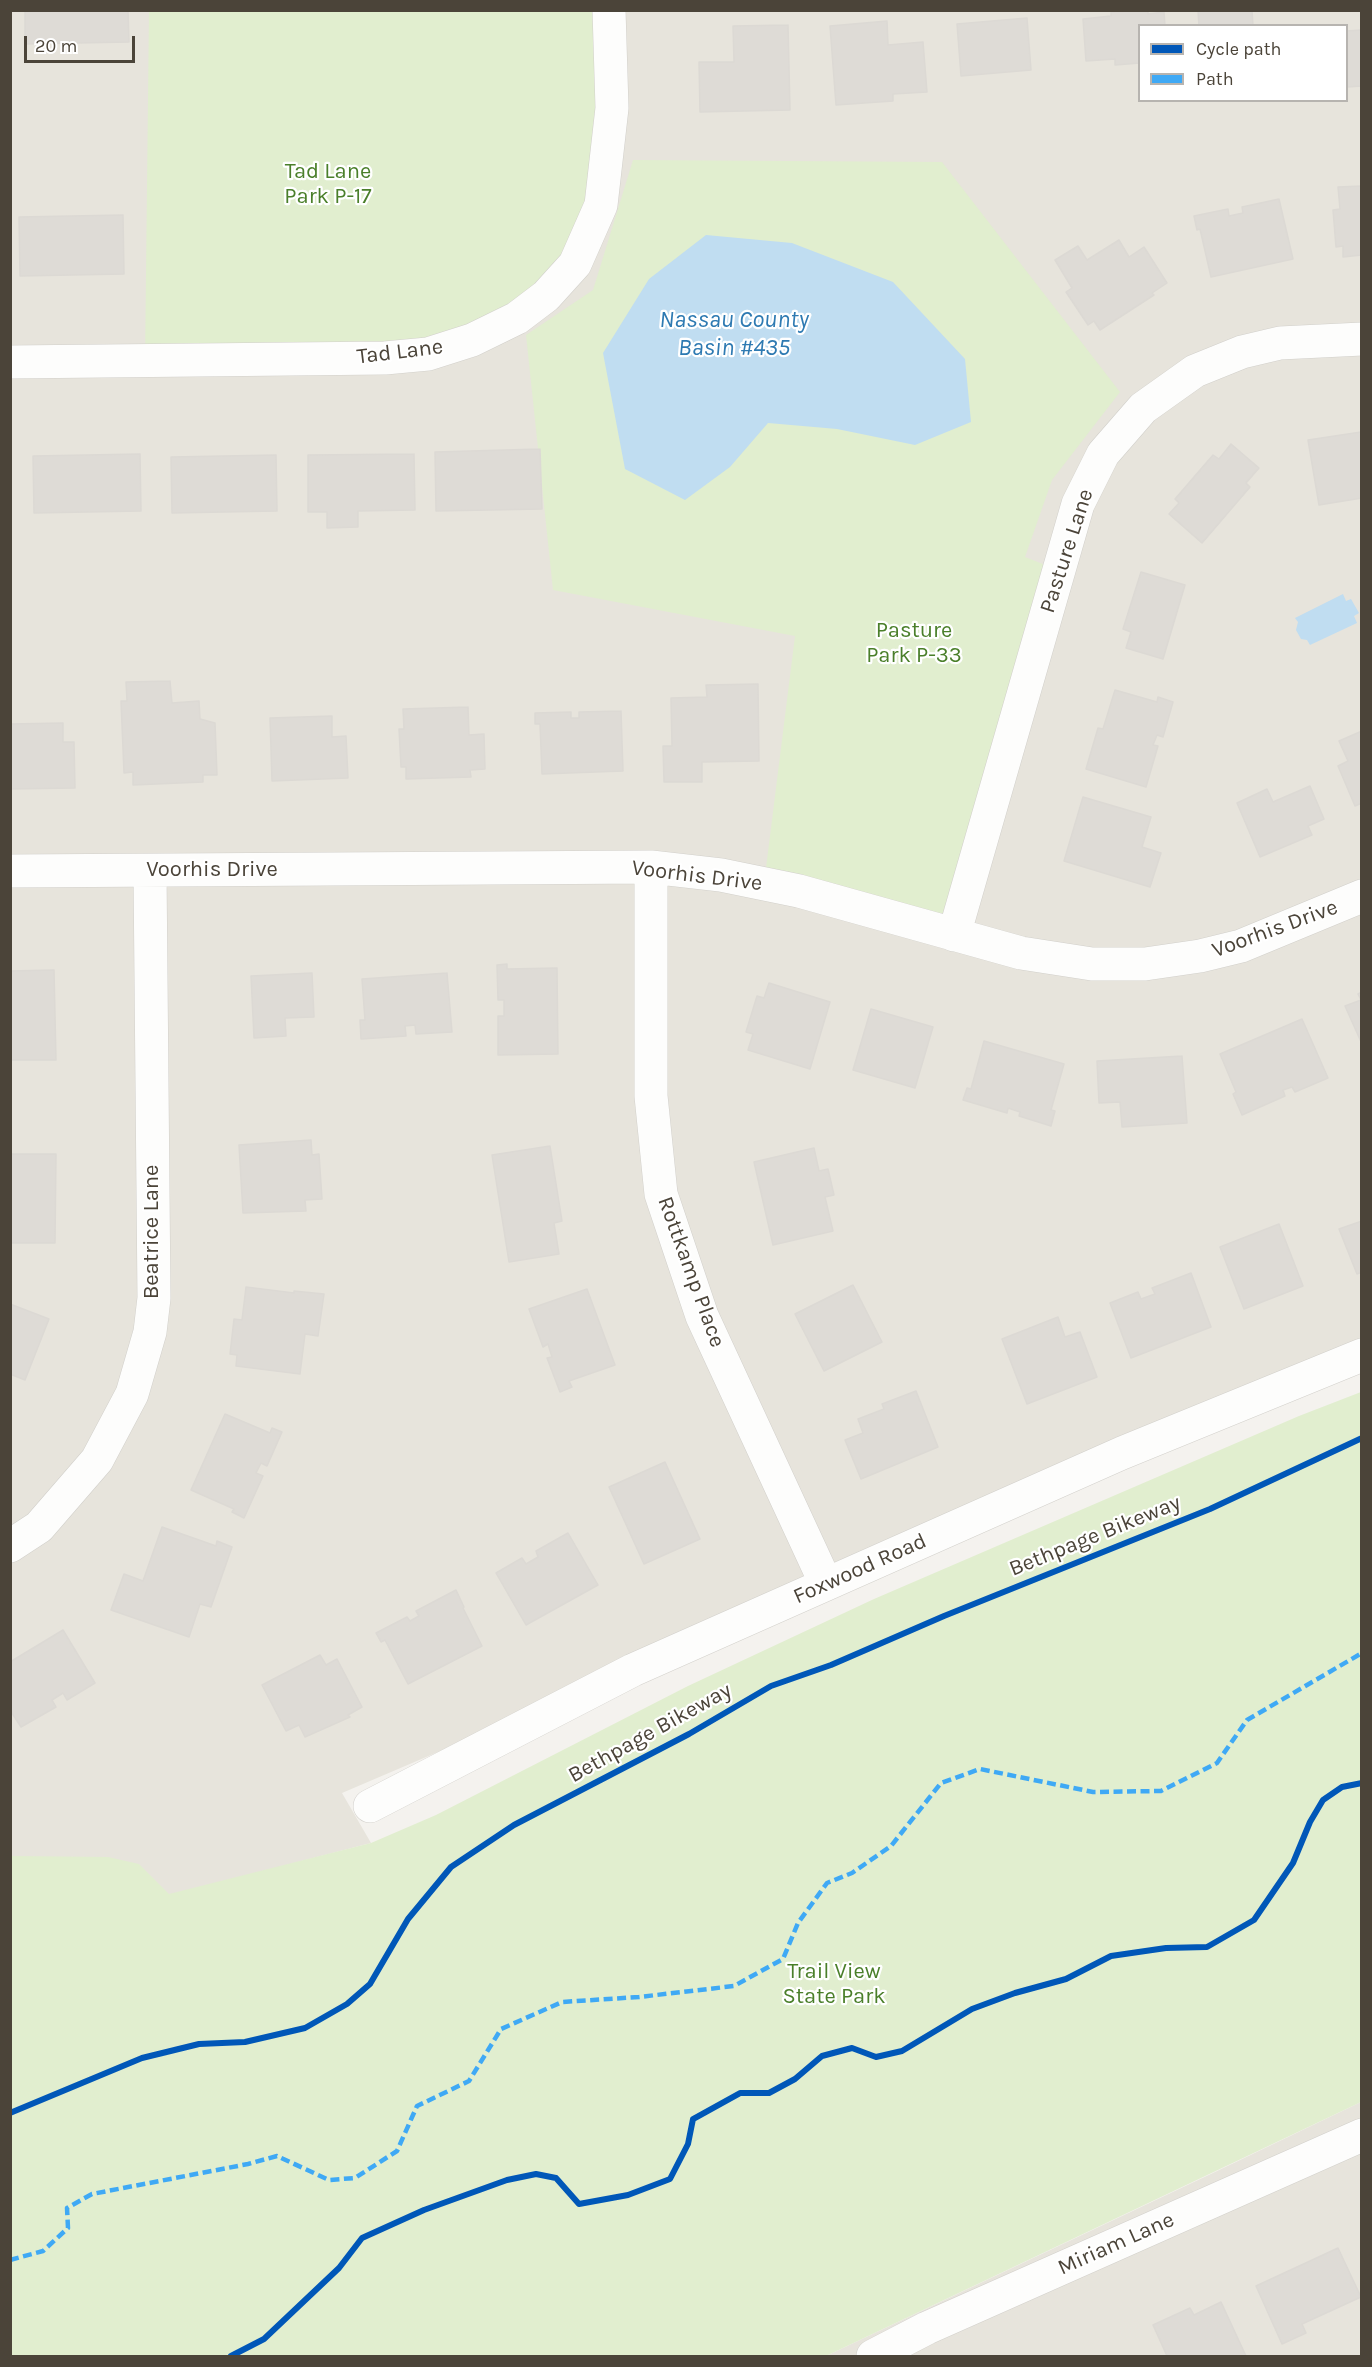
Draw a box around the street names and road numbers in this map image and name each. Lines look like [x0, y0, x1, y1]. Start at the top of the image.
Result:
street label: Tad Lane [355, 334, 445, 370]
street label: Pasture Lane [1035, 486, 1099, 616]
street label: Voorhis Drive [630, 855, 764, 897]
street label: Voorhis Drive [146, 857, 278, 883]
street label: Voorhis Drive [1209, 894, 1341, 964]
street label: Beatrice Lane [139, 1165, 165, 1299]
street label: Rottkamp Place [652, 1193, 730, 1351]
street label: Bethpage Bikeway [1005, 1490, 1185, 1582]
street label: Foxwood Road [789, 1528, 931, 1610]
street label: Bethpage Bikeway [564, 1677, 736, 1789]
street label: Miriam Lane [1054, 2207, 1178, 2281]

